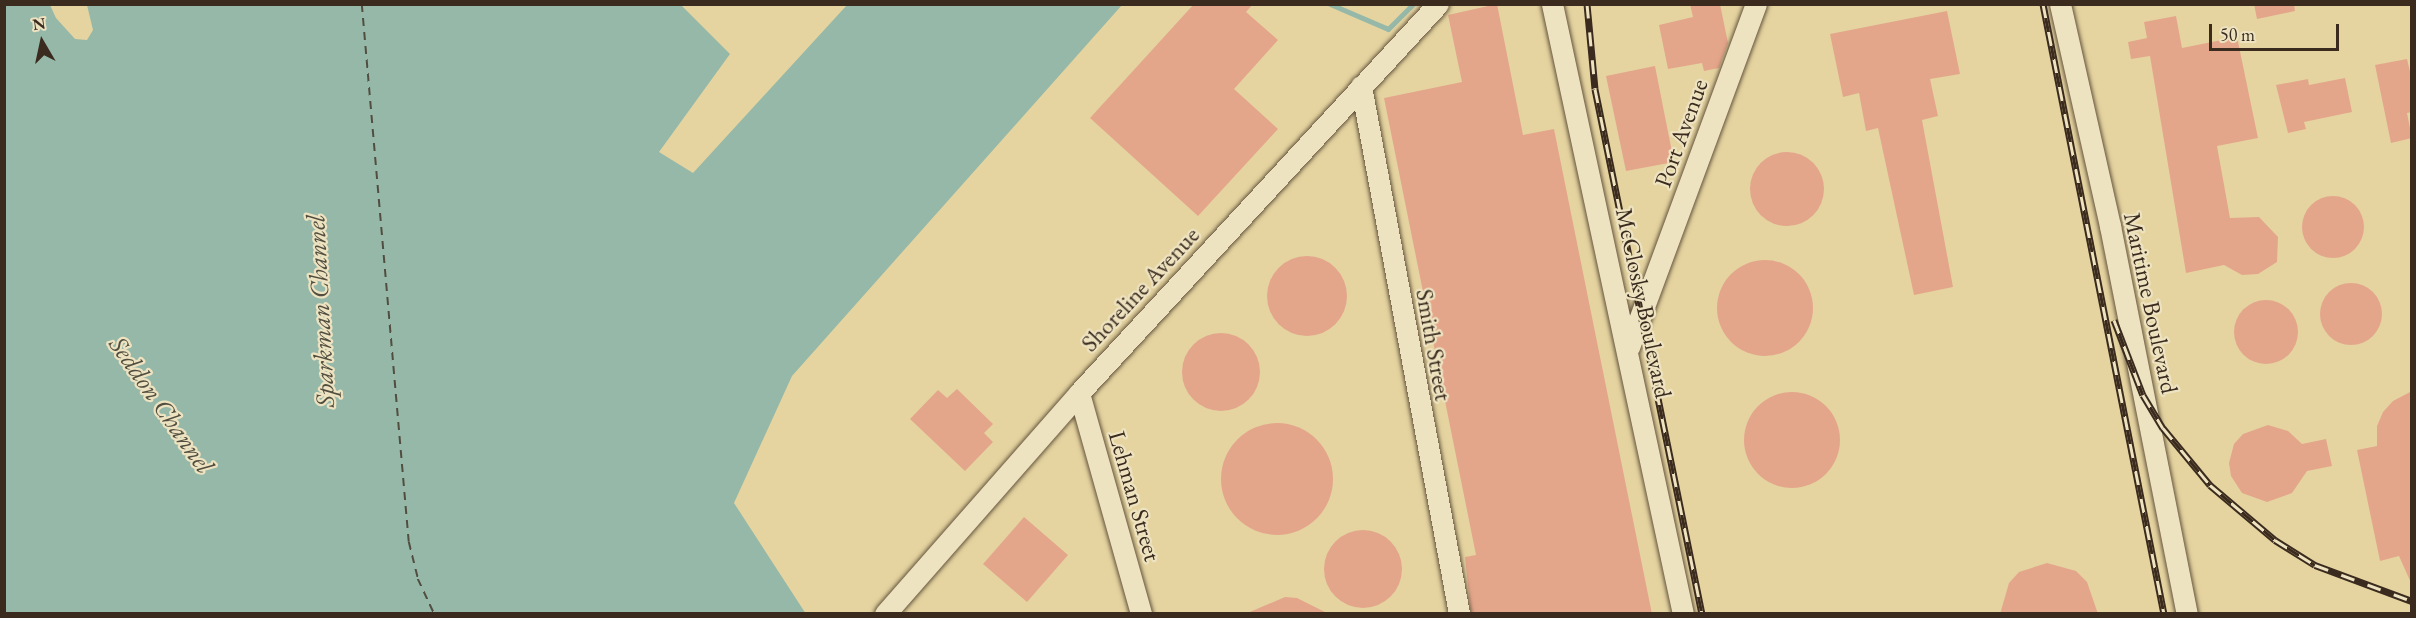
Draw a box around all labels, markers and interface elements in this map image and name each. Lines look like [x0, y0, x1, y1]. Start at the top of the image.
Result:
north arrow [12, 12, 72, 72]
text: N [31, 12, 47, 35]
scale bar [2212, 12, 2342, 50]
text: 50 m [2220, 23, 2255, 46]
street label: Port Avenue [1648, 75, 1714, 191]
street label: McClosky Boulevard [1610, 205, 1678, 401]
street label: Maritime Boulevard [2118, 210, 2184, 396]
water label: Sparkman Channel [300, 214, 342, 408]
street label: Shoreline Avenue [1075, 221, 1205, 357]
street label: Smith Street [1410, 287, 1458, 403]
water label: Seddon Channel [102, 330, 220, 480]
street label: Lehman Street [1103, 428, 1167, 564]

